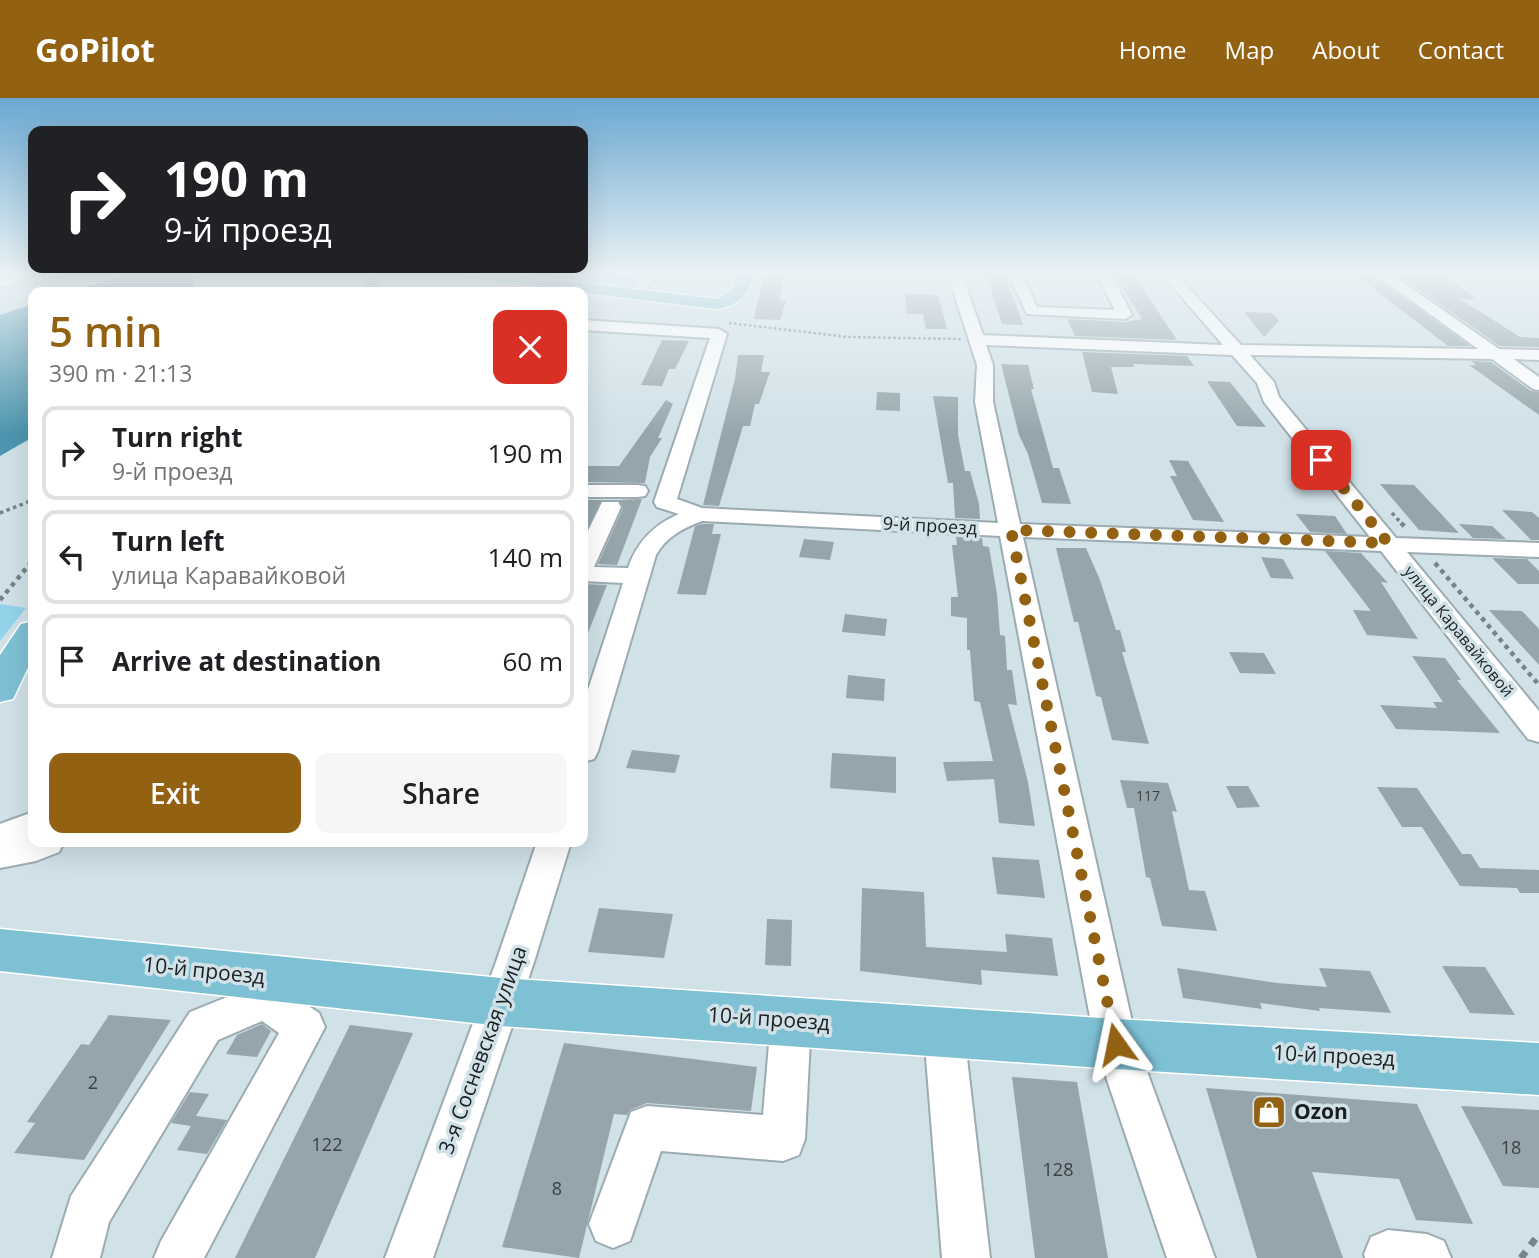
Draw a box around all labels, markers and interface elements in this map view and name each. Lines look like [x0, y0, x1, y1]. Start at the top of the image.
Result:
text: GoPilot [35, 27, 155, 72]
text: Home [1119, 33, 1187, 66]
text: Map [1225, 33, 1274, 66]
text: About [1312, 33, 1380, 66]
text: Contact [1418, 33, 1504, 66]
text: 190 m [164, 145, 309, 211]
icon: right [49, 154, 140, 245]
text: 9-й проезд [164, 208, 332, 251]
text: 5 min [49, 302, 162, 359]
button: close [493, 310, 567, 384]
text: 390 m · 21:13 [49, 357, 192, 389]
text: Turn right [112, 419, 243, 455]
pin [1291, 430, 1351, 490]
icon: right [53, 434, 91, 472]
text: 190 m [488, 435, 563, 471]
icon: arrive [1302, 441, 1340, 479]
text: 9-й проезд [112, 455, 233, 487]
street label: 9-й проезд [882, 511, 978, 539]
text: Turn left [112, 523, 224, 559]
icon: left [53, 538, 91, 576]
text: 140 m [488, 539, 563, 575]
text: улица Каравайковой [112, 559, 346, 591]
street label: улица Каравайковой [1399, 561, 1519, 701]
icon: arrive [53, 642, 91, 680]
text: Arrive at destination [112, 643, 381, 679]
text: 60 m [502, 643, 563, 679]
button: Exit [49, 753, 301, 833]
button: Share [315, 753, 567, 833]
house number: 117 [1136, 786, 1160, 805]
street label: 3-я Сосневская улица [431, 942, 533, 1157]
street label: 10-й проезд [142, 950, 266, 990]
street label: 10-й проезд [707, 1000, 831, 1036]
position arrow [1079, 1007, 1153, 1081]
street label: 10-й проезд [1272, 1038, 1396, 1072]
house number: 2 [88, 1070, 98, 1094]
shop icon: Ozon [1250, 1093, 1288, 1131]
place label: Ozon [1294, 1097, 1348, 1125]
house number: 122 [312, 1132, 342, 1156]
house number: 18 [1501, 1135, 1521, 1159]
house number: 128 [1043, 1157, 1073, 1181]
house number: 8 [552, 1176, 562, 1200]

